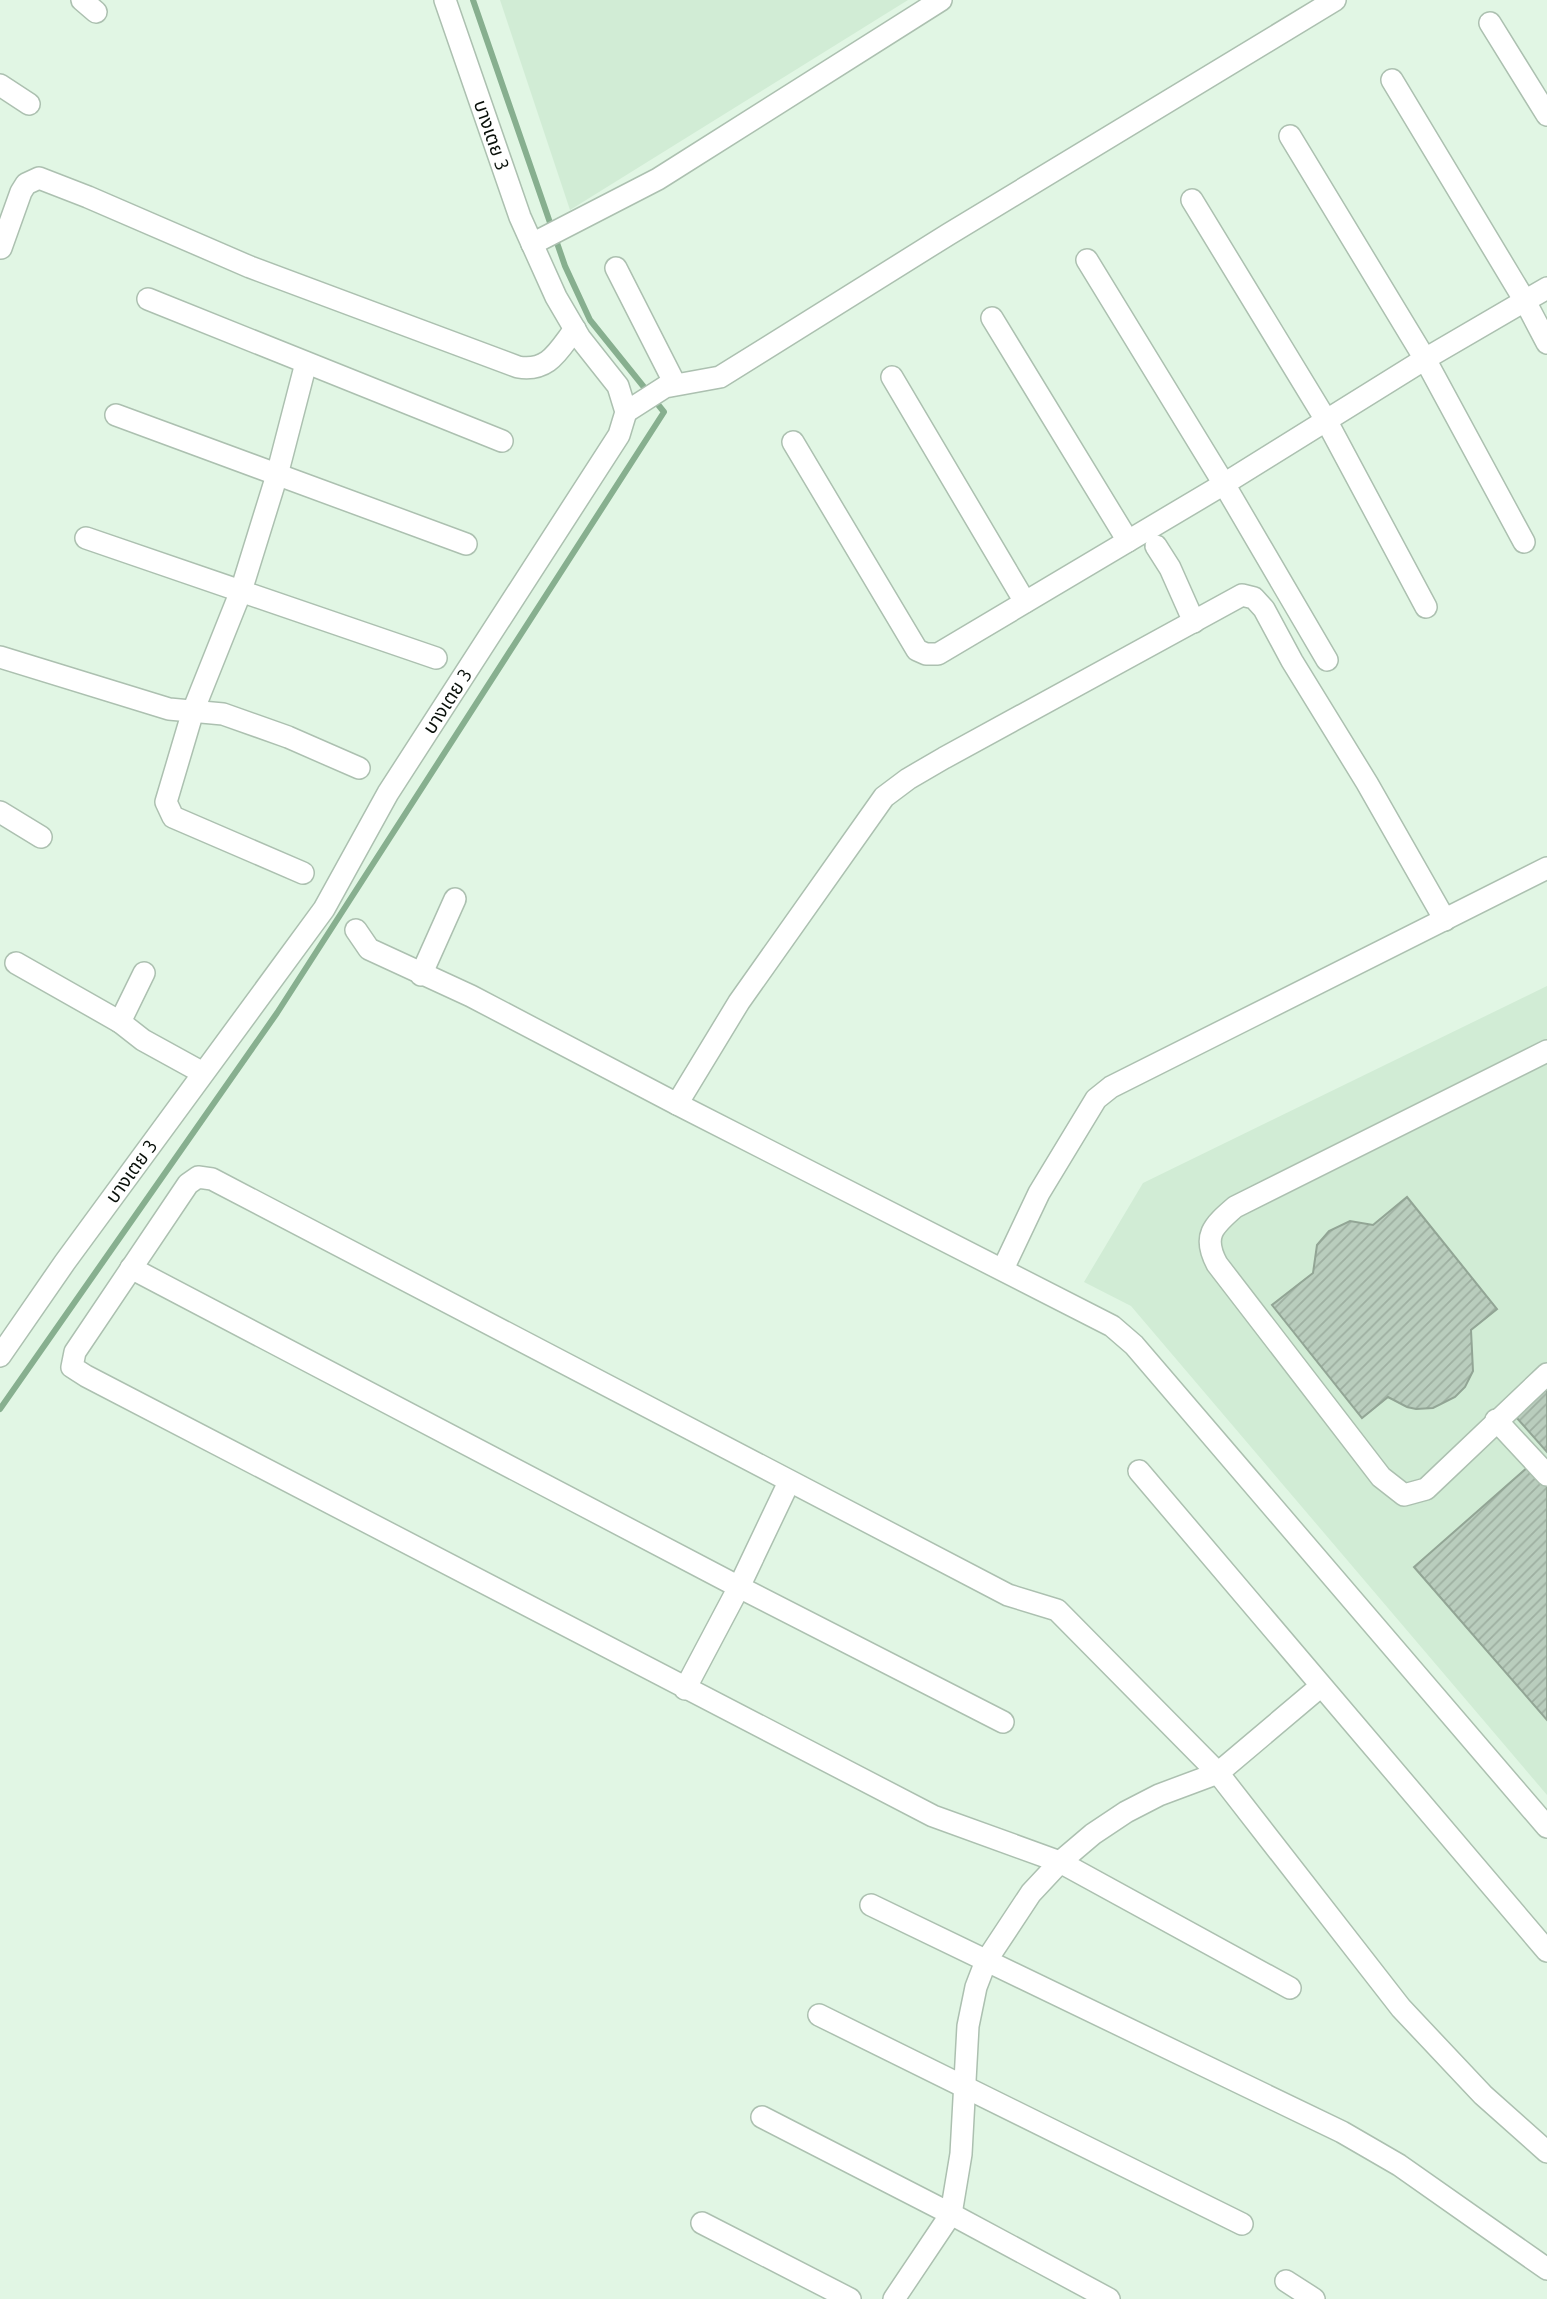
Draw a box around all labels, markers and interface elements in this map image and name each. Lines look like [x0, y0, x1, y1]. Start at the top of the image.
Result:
street label: บางเตย 3 [470, 97, 514, 173]
street label: บางเตย 3 [418, 664, 476, 738]
street label: บางเตย 3 [101, 1135, 161, 1207]

